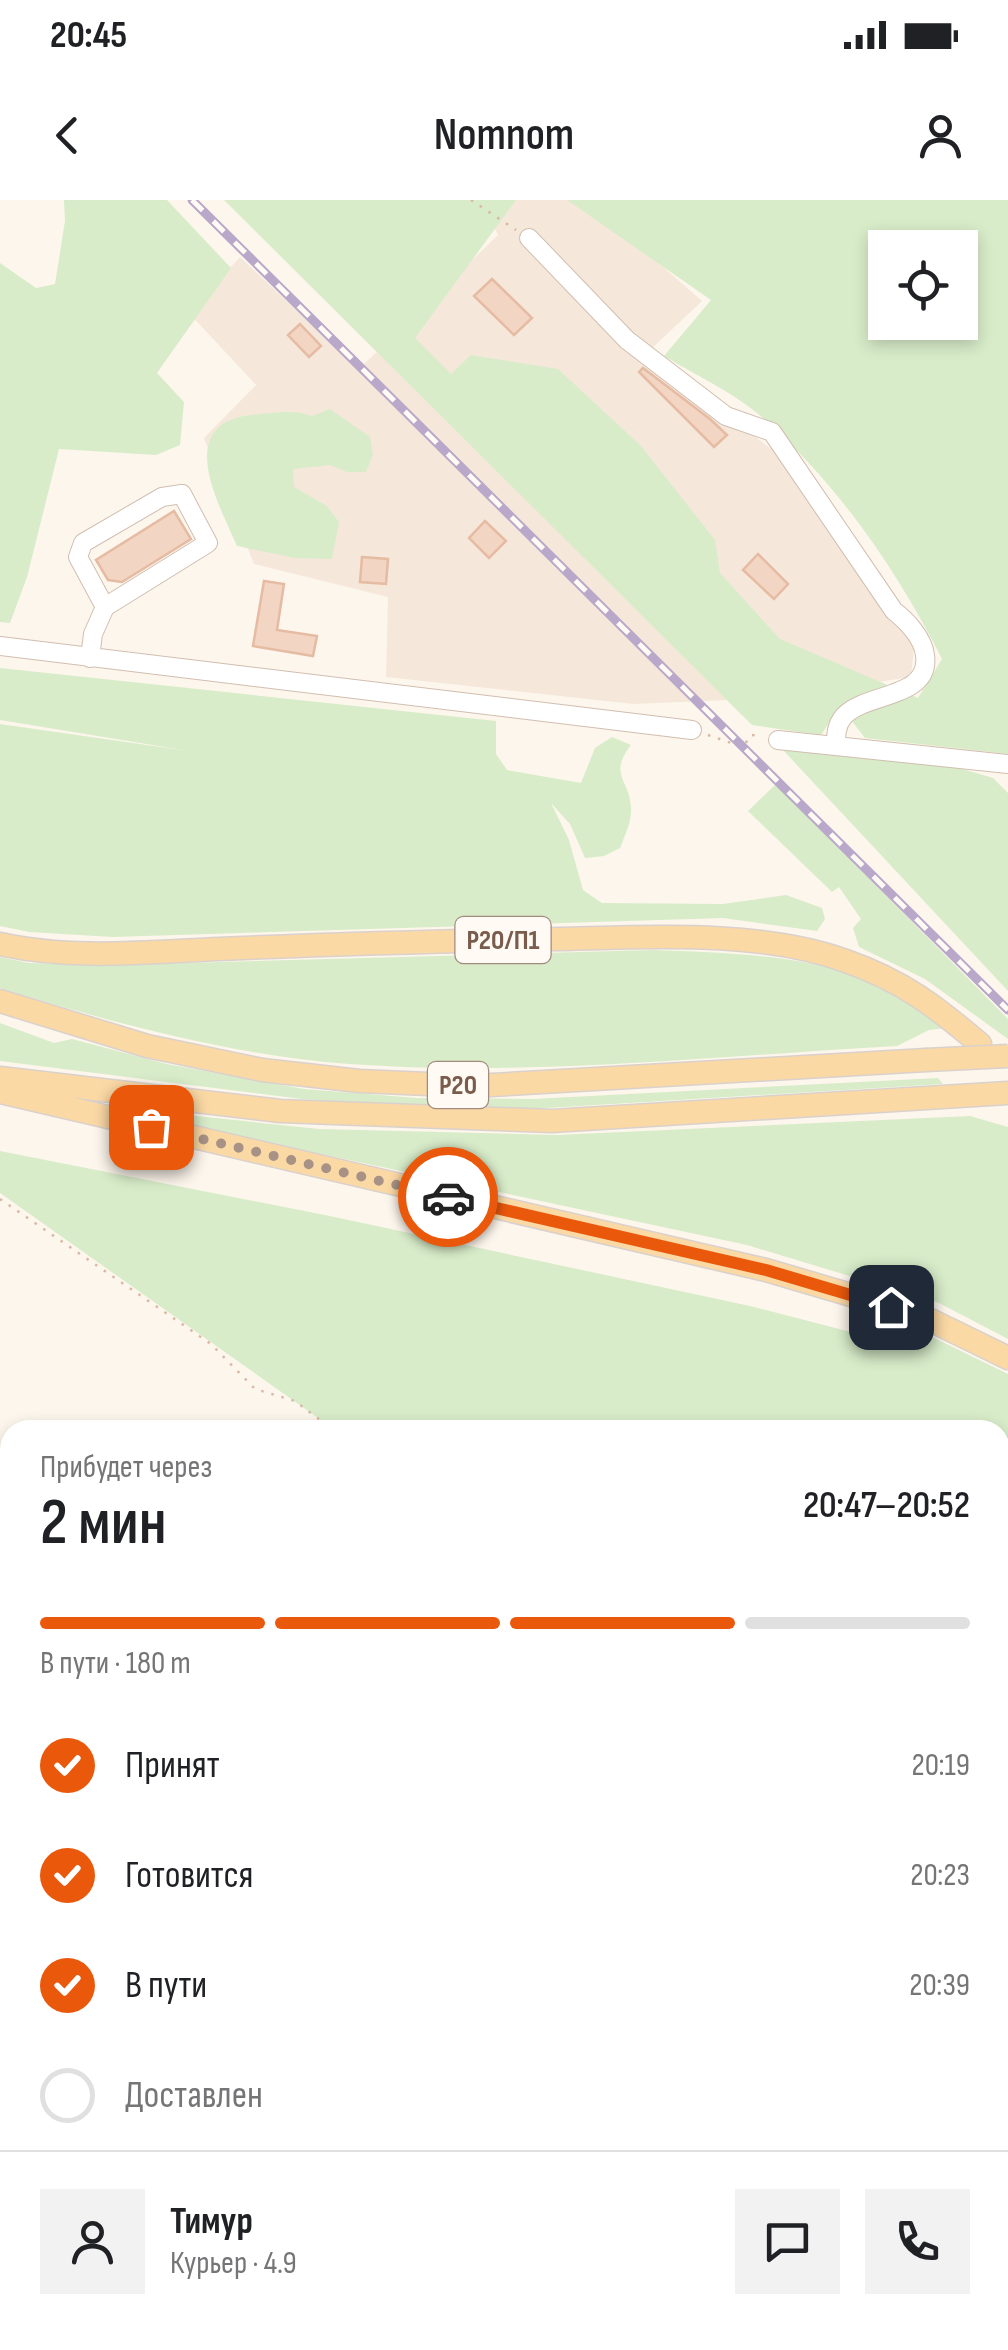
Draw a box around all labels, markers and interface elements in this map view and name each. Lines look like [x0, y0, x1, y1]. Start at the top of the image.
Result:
text: 20:45 [50, 13, 127, 58]
icon: back [40, 108, 95, 163]
text: Nomnom [434, 108, 574, 163]
icon: person [913, 108, 968, 163]
map controls [868, 230, 978, 340]
button: locate [868, 230, 978, 340]
road number: Р20/П1 [456, 917, 550, 963]
road number: Р20 [428, 1062, 488, 1108]
pin [109, 1085, 194, 1170]
icon: bag [124, 1100, 179, 1155]
courier [398, 1147, 498, 1247]
icon: car [421, 1170, 476, 1225]
pin [849, 1265, 934, 1350]
icon: home [864, 1280, 919, 1335]
text: Прибудет через [40, 1448, 212, 1487]
text: 20:47–20:52 [803, 1483, 970, 1528]
text: 2 мин [40, 1485, 167, 1563]
text: В пути · 180 m [40, 1644, 191, 1683]
icon: check [40, 1738, 95, 1793]
text: Принят [125, 1743, 220, 1788]
text: 20:19 [912, 1746, 970, 1785]
icon: check [40, 1848, 95, 1903]
text: Готовится [125, 1853, 254, 1898]
text: 20:23 [910, 1856, 970, 1895]
icon: check [40, 1958, 95, 2013]
text: В пути [125, 1963, 207, 2008]
text: 20:39 [909, 1966, 970, 2005]
text: Доставлен [125, 2073, 263, 2118]
button: person [40, 2189, 145, 2294]
button: chat [735, 2189, 840, 2294]
button: phone [865, 2189, 970, 2294]
text: Тимур [170, 2199, 253, 2244]
text: Курьер · 4.9 [170, 2244, 297, 2283]

